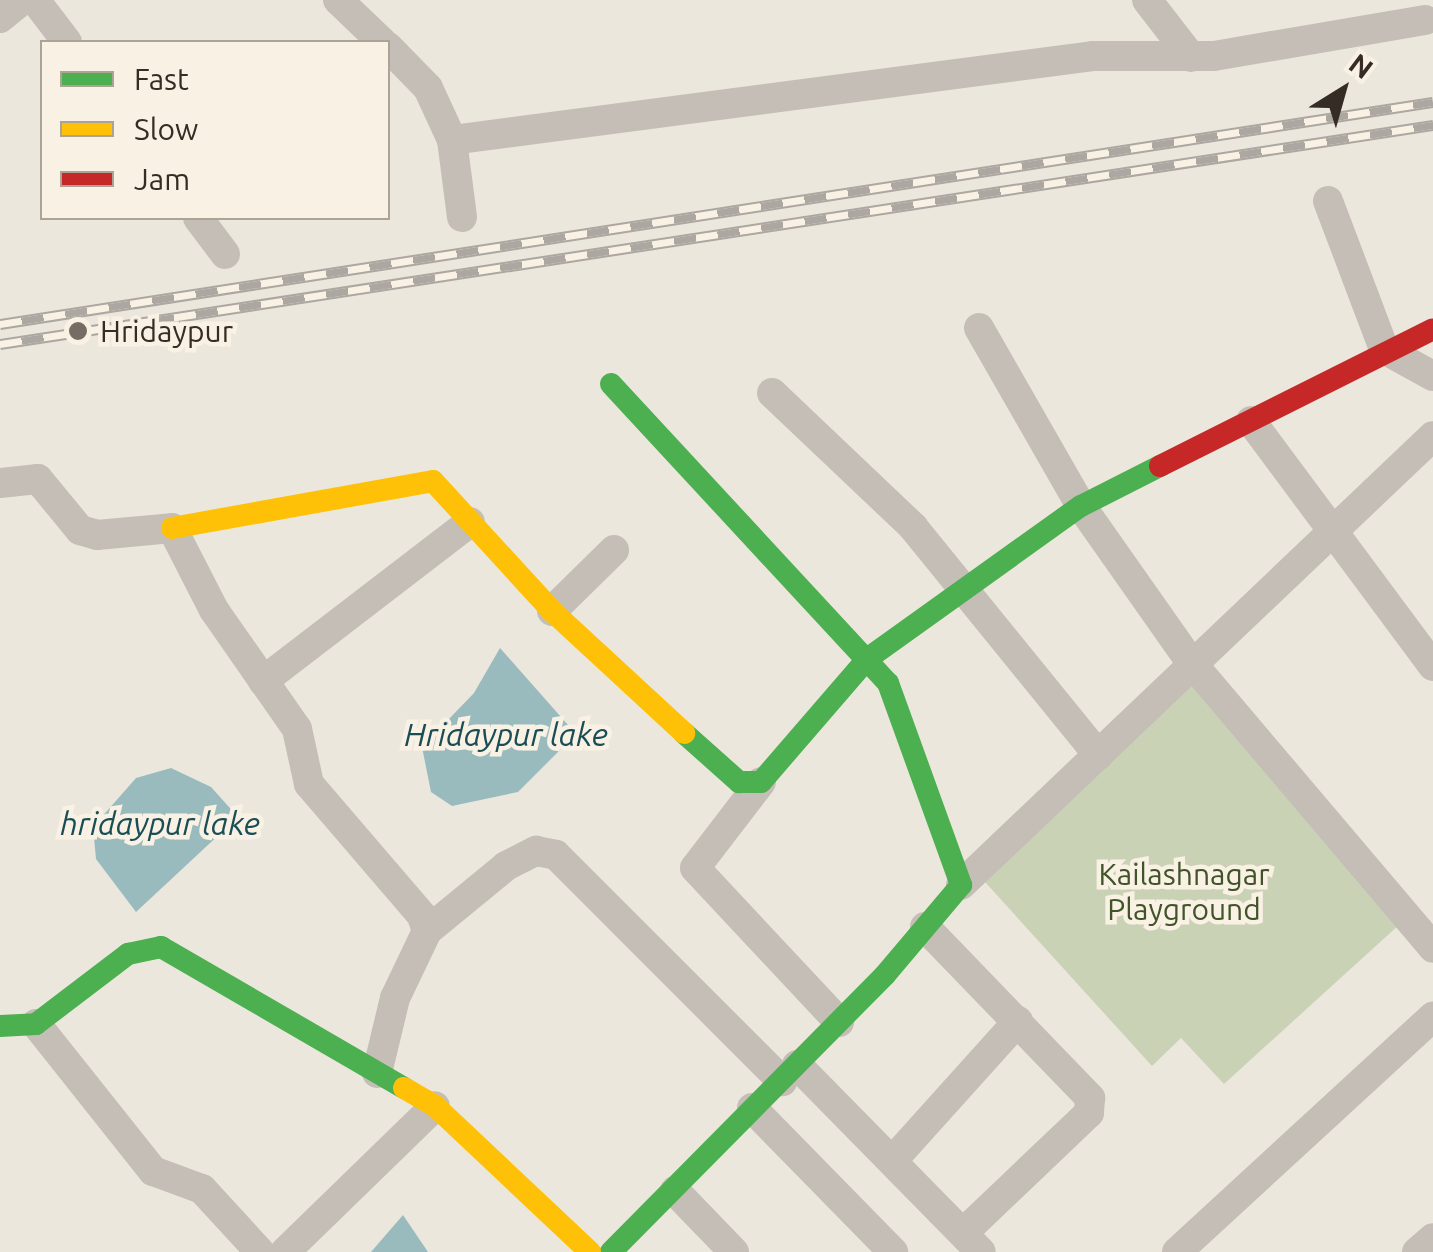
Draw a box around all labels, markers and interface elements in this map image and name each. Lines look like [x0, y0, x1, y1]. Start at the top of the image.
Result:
legend [40, 40, 390, 220]
north arrow [1293, 40, 1393, 140]
text: N [1344, 47, 1379, 84]
text: Fast [134, 62, 189, 96]
text: Slow [134, 112, 198, 146]
text: Jam [134, 162, 190, 196]
place label: Hridaypur [100, 313, 233, 349]
marker: Hridaypur [65, 318, 91, 344]
water label: Hridaypur lake [404, 715, 608, 753]
water label: hridaypur lake [60, 804, 260, 842]
park label: Kailashnagar Playground [1098, 856, 1270, 926]

